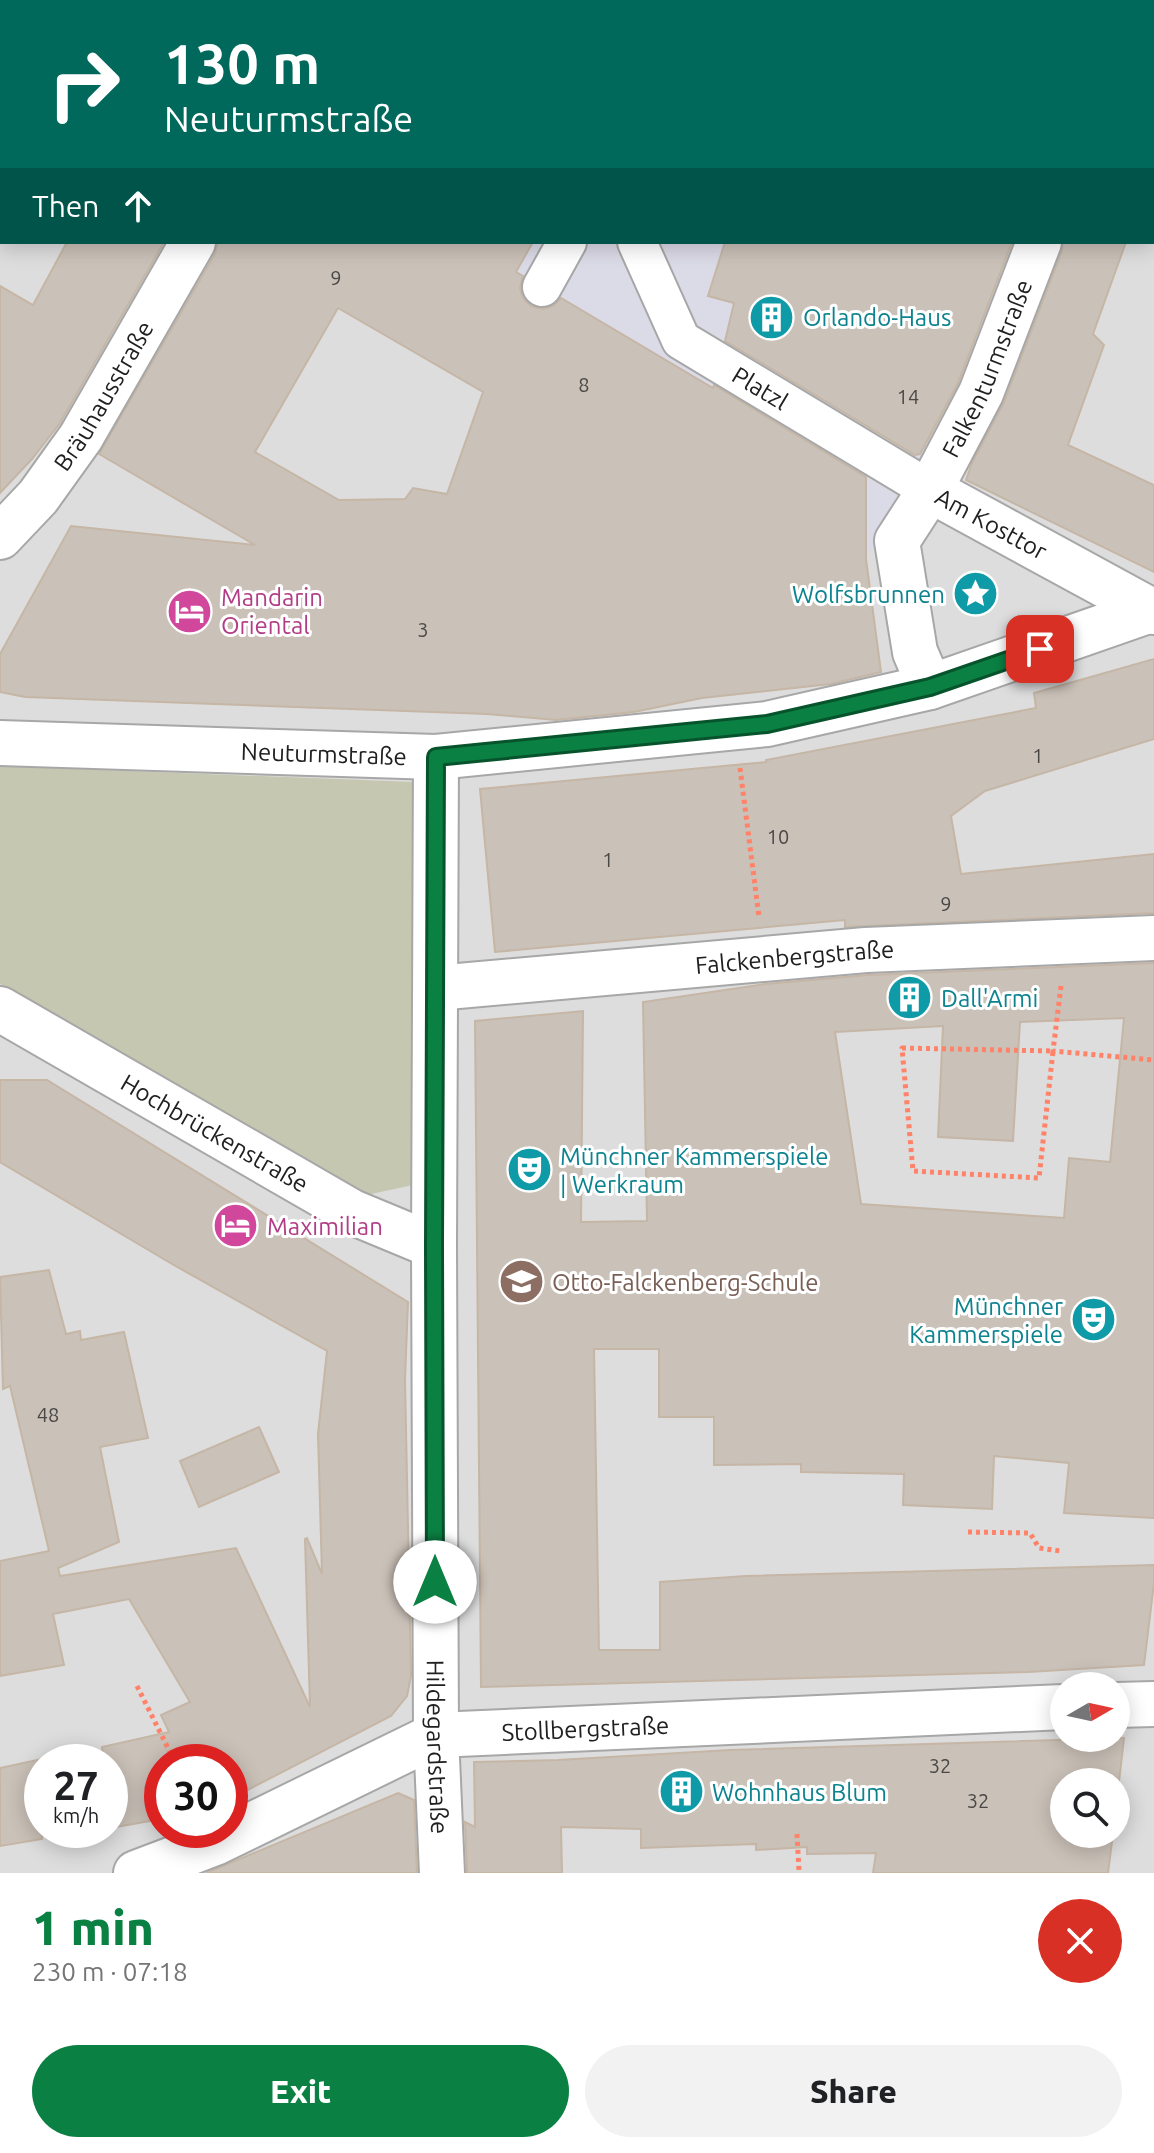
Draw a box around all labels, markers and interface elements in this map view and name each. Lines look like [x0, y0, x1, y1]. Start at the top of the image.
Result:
icon: right [32, 32, 136, 136]
text: 130 m [164, 32, 320, 95]
text: Neuturmstraße [164, 98, 413, 139]
icon: ahead [116, 184, 160, 228]
text: Then [32, 189, 100, 223]
house number: 9 [330, 266, 342, 289]
street label: Falkenturmstraße [936, 276, 1037, 462]
building icon: Orlando-Haus [748, 293, 796, 341]
place label: Orlando-Haus [803, 304, 951, 331]
street label: Bräuhausstraße [48, 316, 158, 476]
street label: Platzl [728, 361, 793, 415]
house number: 8 [578, 373, 590, 396]
house number: 14 [897, 385, 919, 408]
street label: Am Kosttor [931, 482, 1052, 565]
place icon: Wolfsbrunnen [952, 570, 1000, 618]
place label: Wolfsbrunnen [792, 581, 945, 608]
place label: Mandarin Oriental [221, 584, 323, 639]
hotel icon: Mandarin Oriental [166, 587, 214, 635]
pin [1006, 615, 1074, 683]
house number: 3 [417, 618, 429, 641]
icon: arrive [1018, 627, 1062, 671]
street label: Neuturmstraße [240, 737, 407, 770]
house number: 1 [1032, 744, 1044, 767]
house number: 10 [767, 825, 789, 848]
house number: 1 [602, 848, 614, 871]
house number: 9 [940, 892, 952, 915]
street label: Falckenbergstraße [694, 935, 895, 979]
building icon: Dall'Armi [886, 974, 934, 1022]
place label: Dall'Armi [941, 985, 1038, 1012]
street label: Hochbrückenstraße [117, 1068, 313, 1197]
place label: Münchner Kammerspiele | Werkraum [560, 1143, 828, 1198]
theatre icon: Münchner Kammerspiele | Werkraum [505, 1146, 553, 1194]
hotel icon: Maximilian [212, 1202, 260, 1250]
place label: Maximilian [267, 1213, 383, 1240]
school or university icon: Otto-Falckenberg-Schule [497, 1258, 545, 1306]
place label: Otto-Falckenberg-Schule [552, 1269, 818, 1296]
place label: Münchner Kammerspiele [909, 1293, 1063, 1348]
theatre icon: Münchner Kammerspiele [1070, 1296, 1118, 1344]
house number: 48 [37, 1403, 59, 1426]
position arrow [393, 1540, 477, 1624]
street label: Hildegardstraße [422, 1660, 454, 1835]
north arrow [1050, 1672, 1130, 1752]
map controls [1050, 1672, 1130, 1848]
street label: Stollbergstraße [501, 1711, 670, 1746]
speed limit sign: 30 [144, 1744, 248, 1848]
house number: 32 [929, 1754, 951, 1777]
text: 27 [53, 1763, 99, 1808]
building icon: Wohnhaus Blum [657, 1768, 705, 1816]
button: search [1050, 1768, 1130, 1848]
place label: Wohnhaus Blum [712, 1779, 887, 1806]
house number: 32 [967, 1789, 989, 1812]
text: km/h [53, 1804, 99, 1827]
button: close [1038, 1899, 1122, 1983]
text: 1 min [32, 1900, 154, 1954]
text: 230 m · 07:18 [32, 1957, 188, 1986]
button: Exit [32, 2045, 569, 2137]
button: Share [585, 2045, 1122, 2137]

